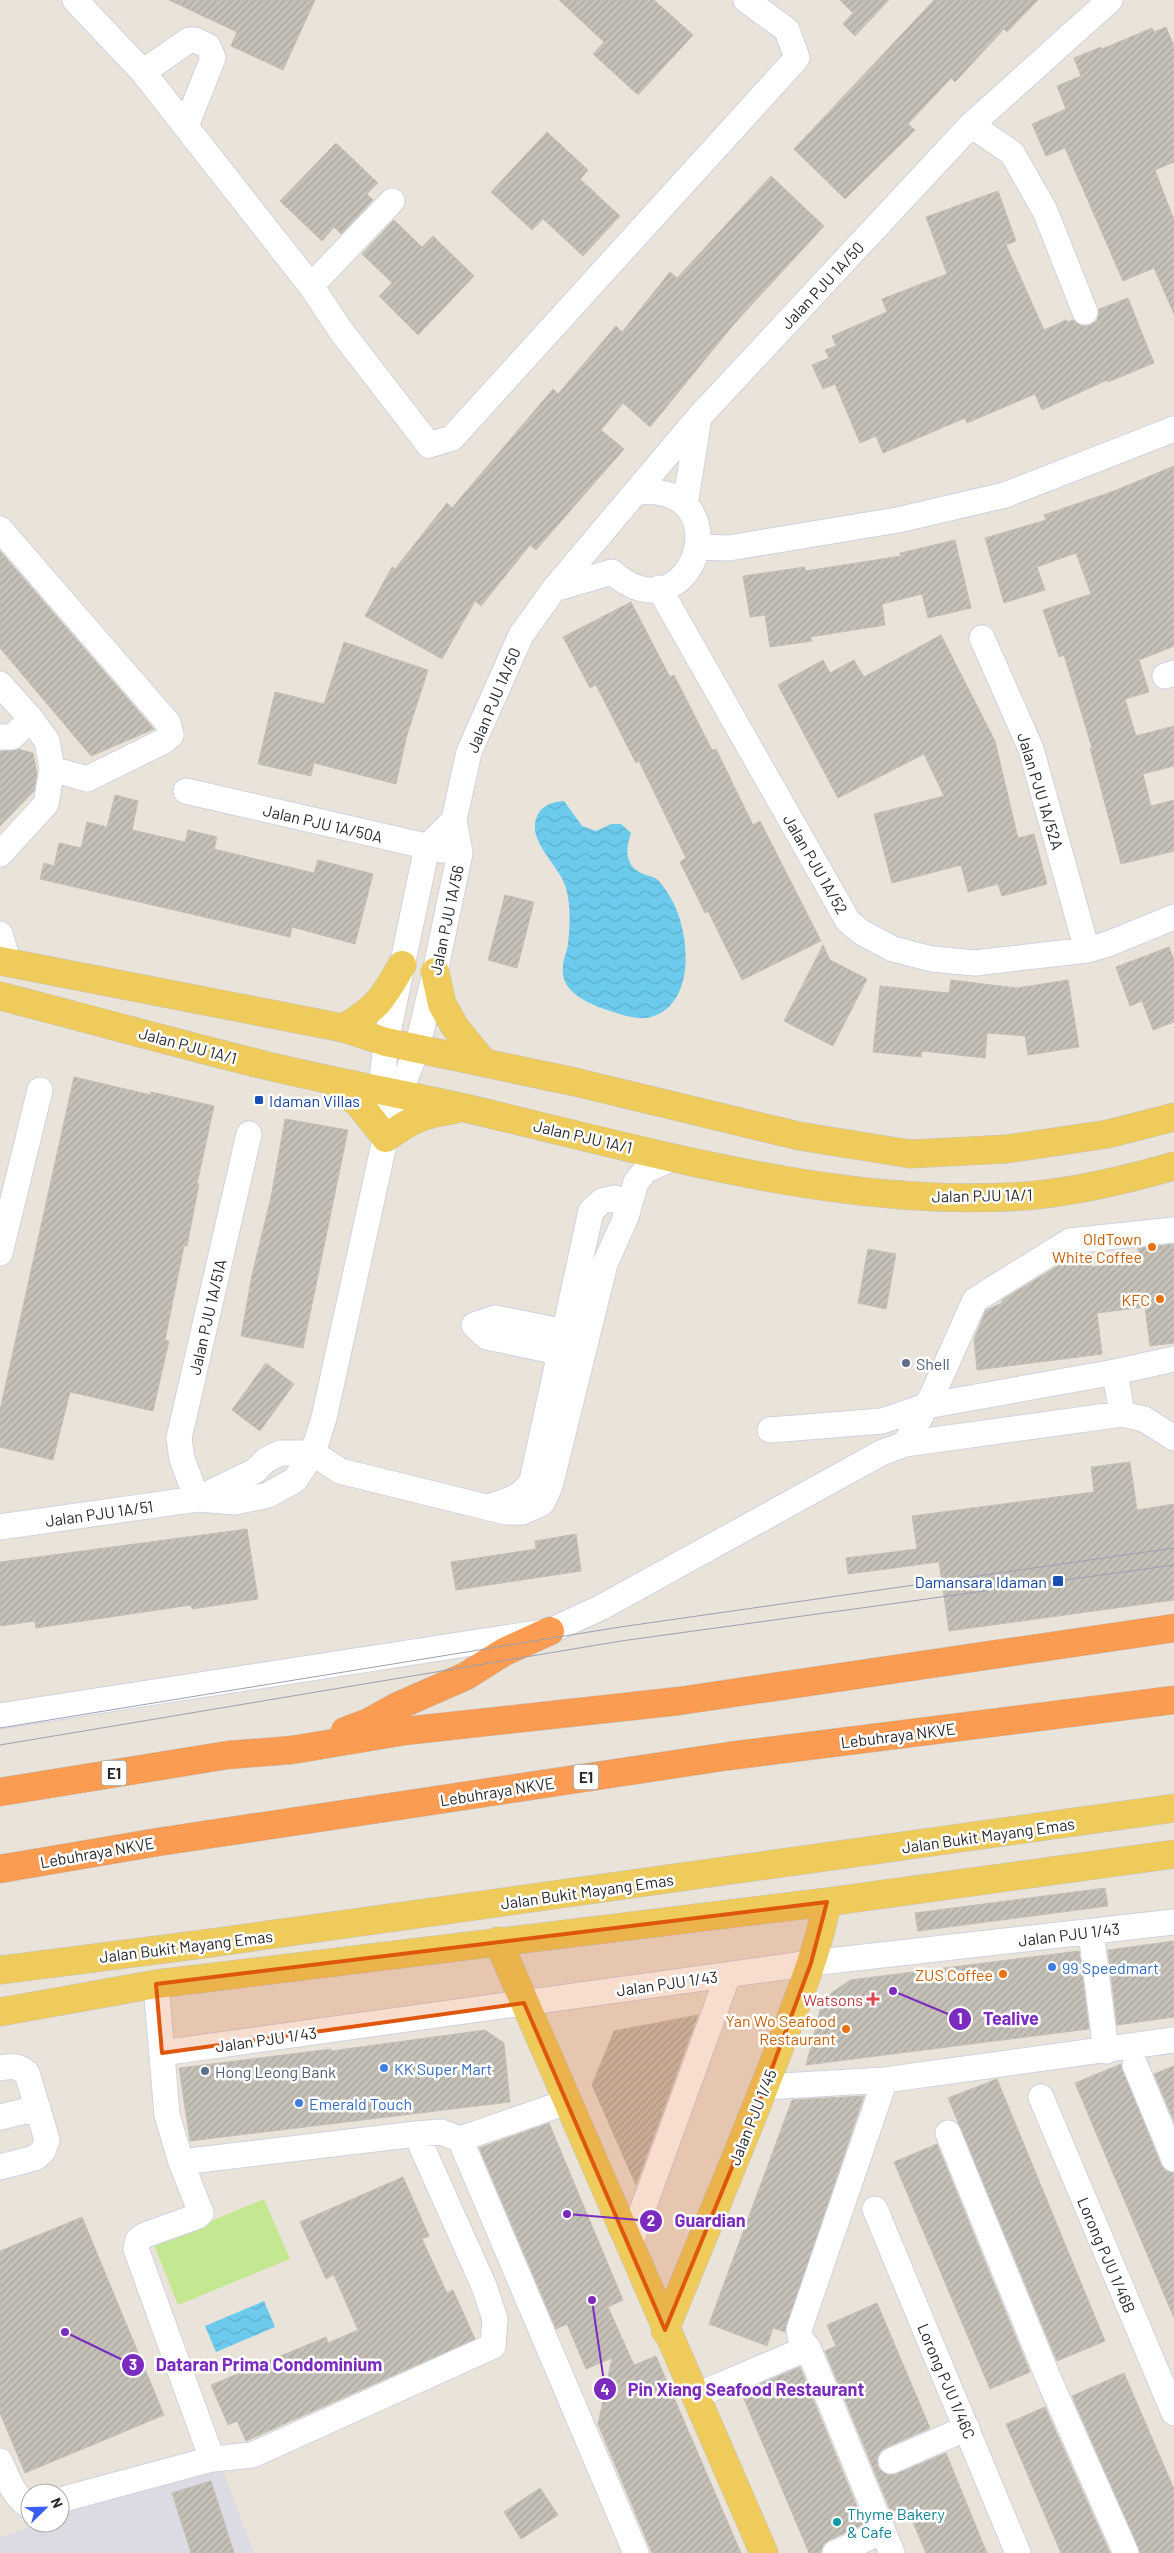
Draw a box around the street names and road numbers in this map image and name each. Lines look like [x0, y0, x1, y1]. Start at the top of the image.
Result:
street label: Jalan PJU 1A/50 [777, 237, 867, 333]
street label: Jalan PJU 1A/50 [462, 645, 524, 755]
street label: Jalan PJU 1A/52A [1014, 730, 1068, 852]
street label: Jalan PJU 1A/50A [261, 800, 385, 846]
street label: Jalan PJU 1A/52 [780, 811, 852, 917]
street label: Jalan PJU 1A/56 [425, 863, 467, 977]
street label: Jalan PJU 1A/1 [137, 1023, 239, 1067]
street label: Jalan PJU 1A/1 [532, 1115, 634, 1157]
street label: Jalan PJU 1A/1 [931, 1185, 1033, 1205]
street label: Jalan PJU 1A/51A [184, 1257, 230, 1377]
street label: Jalan PJU 1A/51 [44, 1496, 154, 1530]
street label: Lebuhraya NKVE [840, 1719, 956, 1751]
road number: E1 [102, 1760, 126, 1786]
road number: E1 [574, 1764, 598, 1790]
street label: Lebuhraya NKVE [438, 1773, 556, 1809]
street label: Jalan Bukit Mayang Emas [900, 1813, 1076, 1857]
street label: Lebuhraya NKVE [38, 1833, 156, 1871]
street label: Jalan Bukit Mayang Emas [499, 1869, 675, 1913]
street label: Jalan PJU 1/43 [1017, 1918, 1121, 1950]
street label: Jalan Bukit Mayang Emas [98, 1926, 274, 1966]
street label: Jalan PJU 1/43 [615, 1966, 719, 2000]
street label: Jalan PJU 1/43 [214, 2022, 318, 2056]
street label: Jalan PJU 1/45 [724, 2066, 780, 2168]
street label: Lorong PJU 1/46B [1074, 2194, 1140, 2316]
street label: Lorong PJU 1/46C [914, 2320, 980, 2442]

